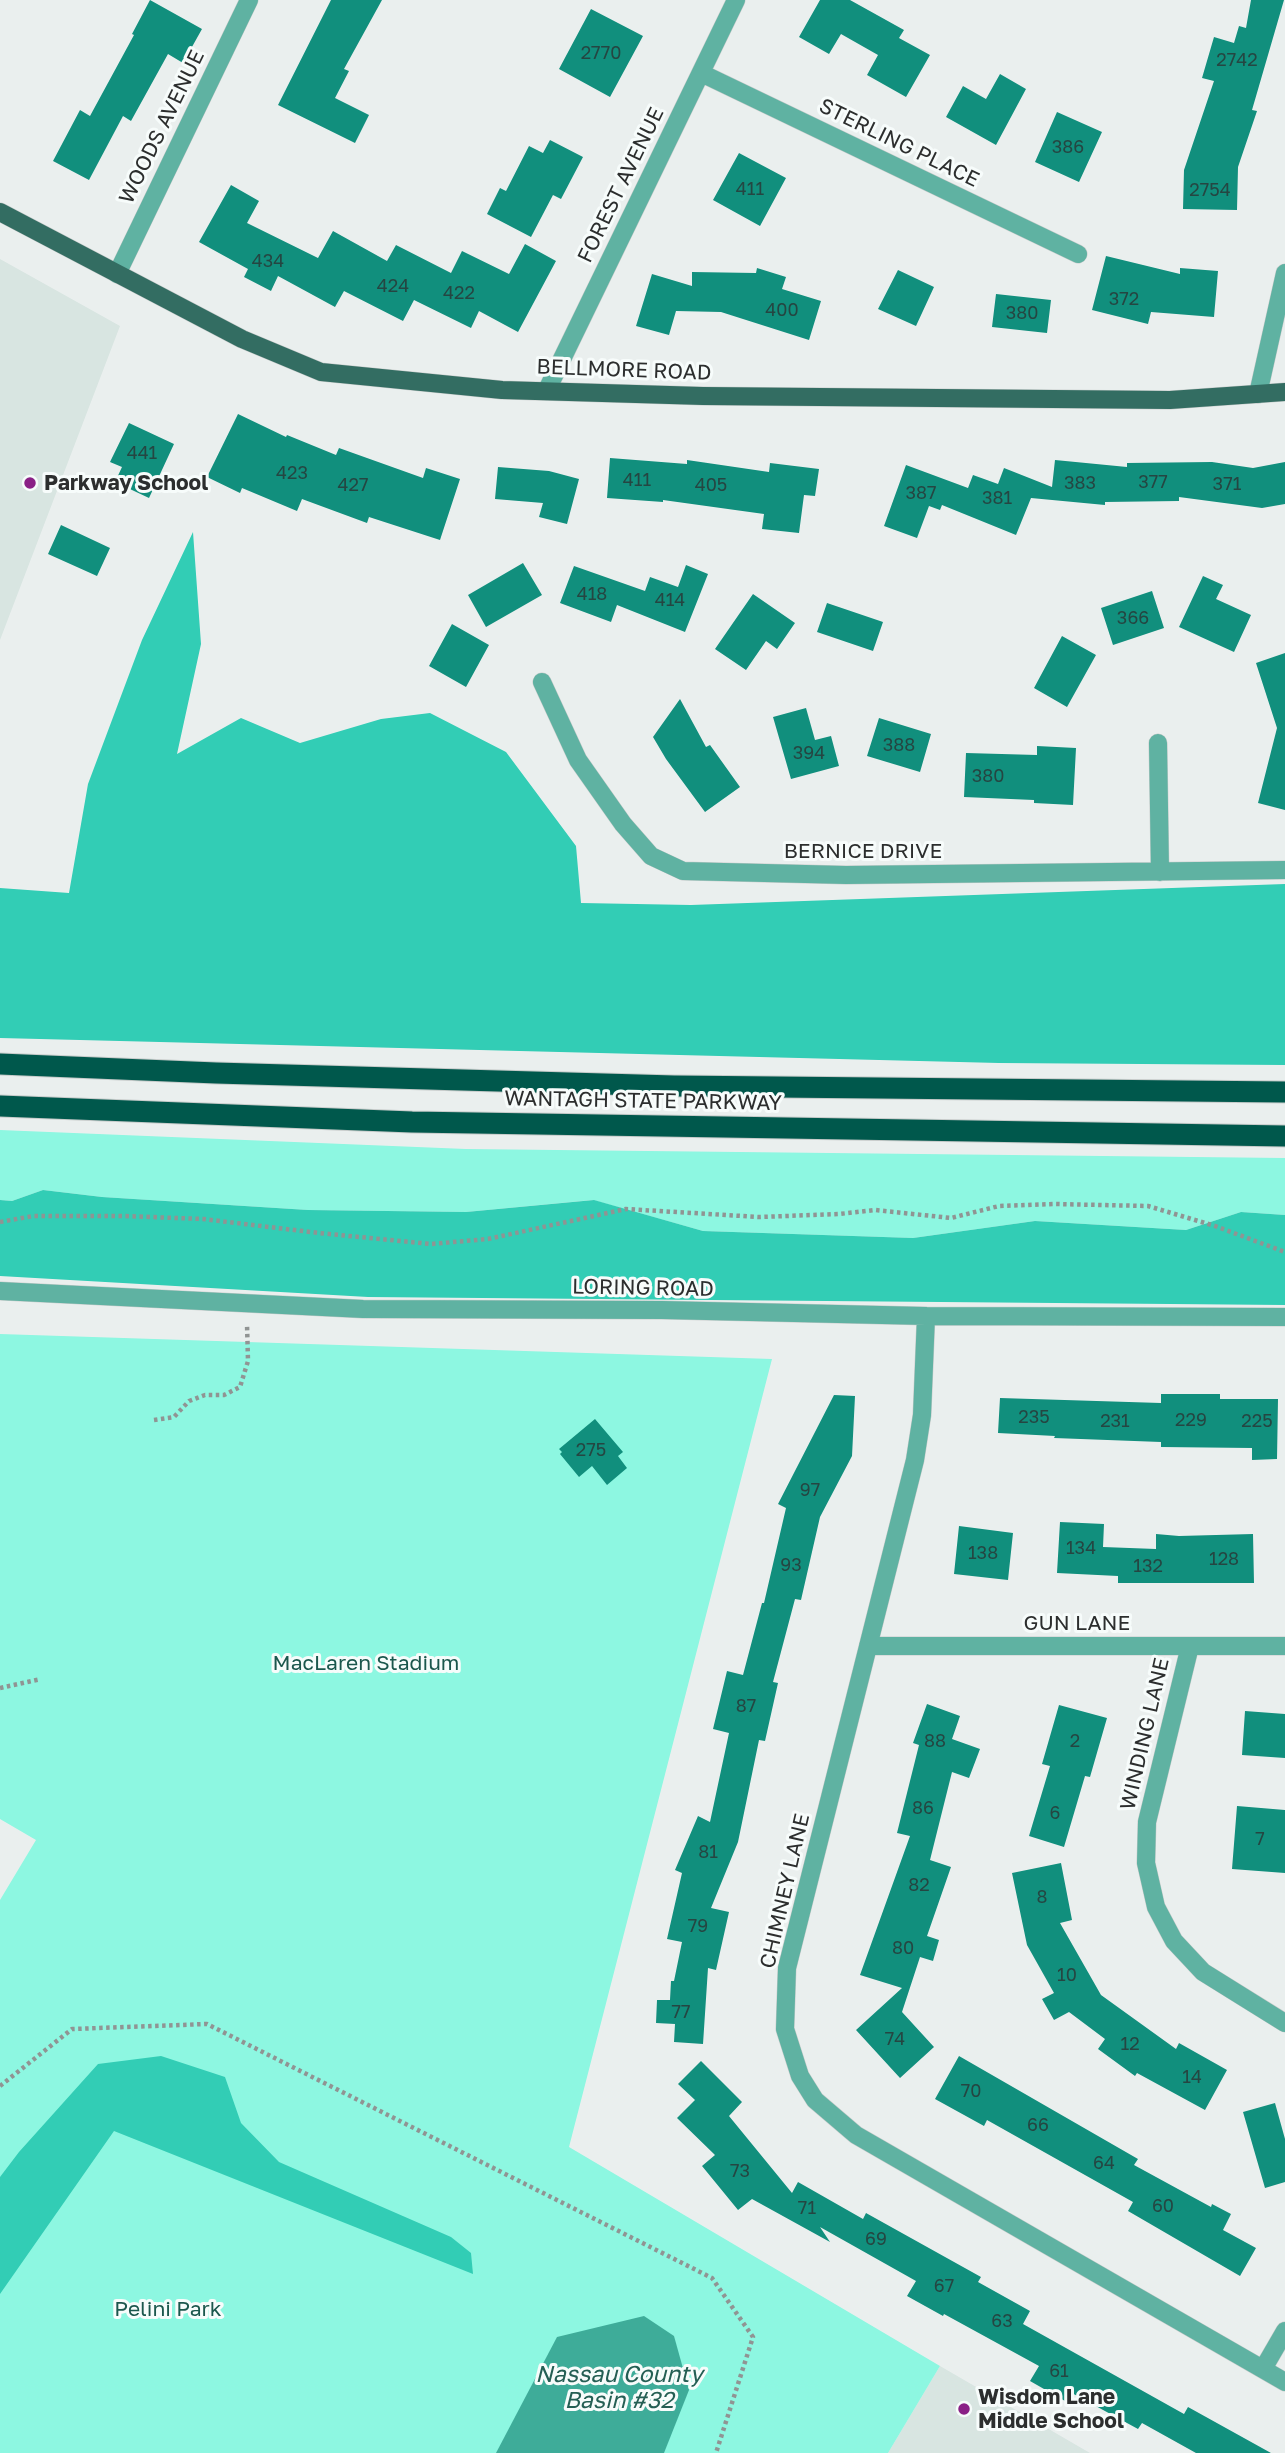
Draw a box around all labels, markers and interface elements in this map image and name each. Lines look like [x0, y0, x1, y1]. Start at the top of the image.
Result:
house number: 2770 [581, 42, 621, 64]
street label: WOODS AVENUE [114, 46, 210, 208]
house number: 2742 [1216, 49, 1258, 71]
street label: STERLING PLACE [815, 93, 983, 193]
street label: FOREST AVENUE [572, 103, 670, 267]
house number: 386 [1052, 136, 1084, 158]
house number: 411 [736, 178, 764, 200]
house number: 2754 [1189, 179, 1231, 201]
house number: 434 [252, 250, 284, 272]
house number: 424 [377, 275, 409, 297]
house number: 422 [443, 282, 475, 304]
house number: 372 [1109, 288, 1139, 310]
house number: 400 [765, 299, 799, 321]
house number: 380 [1006, 302, 1038, 324]
street label: BELLMORE ROAD [536, 354, 712, 386]
house number: 441 [127, 442, 157, 464]
house number: 423 [276, 462, 308, 484]
house number: 411 [623, 469, 651, 491]
place label: Parkway School [44, 470, 208, 496]
house number: 377 [1138, 471, 1168, 493]
house number: 383 [1064, 472, 1096, 494]
house number: 371 [1213, 473, 1241, 495]
house number: 427 [338, 474, 368, 496]
house number: 405 [695, 474, 727, 496]
marker: Parkway School [22, 475, 38, 491]
house number: 387 [905, 482, 937, 504]
house number: 381 [982, 487, 1012, 509]
house number: 418 [577, 583, 607, 605]
house number: 414 [655, 589, 685, 611]
house number: 366 [1117, 607, 1149, 629]
house number: 388 [883, 734, 915, 756]
house number: 394 [793, 742, 825, 764]
house number: 380 [972, 765, 1004, 787]
street label: BERNICE DRIVE [784, 838, 942, 864]
street label: WANTAGH STATE PARKWAY [504, 1086, 782, 1116]
street label: LORING ROAD [572, 1274, 714, 1302]
house number: 235 [1018, 1406, 1050, 1428]
house number: 229 [1175, 1409, 1207, 1431]
house number: 231 [1100, 1410, 1130, 1432]
house number: 225 [1241, 1410, 1273, 1432]
house number: 275 [576, 1439, 606, 1461]
house number: 97 [800, 1479, 820, 1501]
house number: 134 [1066, 1537, 1096, 1559]
house number: 138 [968, 1542, 998, 1564]
house number: 128 [1209, 1548, 1239, 1570]
house number: 93 [780, 1554, 802, 1576]
house number: 132 [1133, 1555, 1163, 1577]
street label: GUN LANE [1024, 1610, 1130, 1636]
park label: MacLaren Stadium [273, 1650, 459, 1676]
street label: WINDING LANE [1115, 1655, 1175, 1813]
house number: 87 [736, 1695, 756, 1717]
house number: 88 [924, 1730, 946, 1752]
house number: 2 [1070, 1730, 1080, 1752]
house number: 86 [912, 1797, 934, 1819]
house number: 6 [1050, 1802, 1060, 1824]
street label: CHIMNEY LANE [755, 1811, 815, 1971]
house number: 7 [1255, 1828, 1265, 1850]
house number: 81 [698, 1841, 718, 1863]
house number: 82 [908, 1874, 930, 1896]
house number: 8 [1037, 1886, 1047, 1908]
house number: 79 [688, 1915, 708, 1937]
house number: 80 [892, 1937, 914, 1959]
house number: 10 [1057, 1964, 1077, 1986]
house number: 77 [671, 2001, 691, 2023]
house number: 74 [885, 2028, 905, 2050]
house number: 12 [1120, 2033, 1140, 2055]
house number: 14 [1182, 2066, 1202, 2088]
house number: 70 [961, 2080, 981, 2102]
house number: 66 [1027, 2114, 1049, 2136]
house number: 64 [1093, 2152, 1115, 2174]
house number: 73 [730, 2160, 750, 2182]
house number: 60 [1152, 2195, 1174, 2217]
house number: 71 [798, 2197, 816, 2219]
house number: 69 [865, 2228, 887, 2250]
house number: 67 [934, 2275, 954, 2297]
park label: Pelini Park [114, 2296, 222, 2322]
house number: 63 [991, 2310, 1013, 2332]
house number: 61 [1049, 2360, 1069, 2382]
water label: Nassau County Basin #32 [535, 2361, 703, 2415]
place label: Wisdom Lane Middle School [978, 2384, 1124, 2434]
marker: Wisdom Lane Middle School [956, 2401, 972, 2417]

